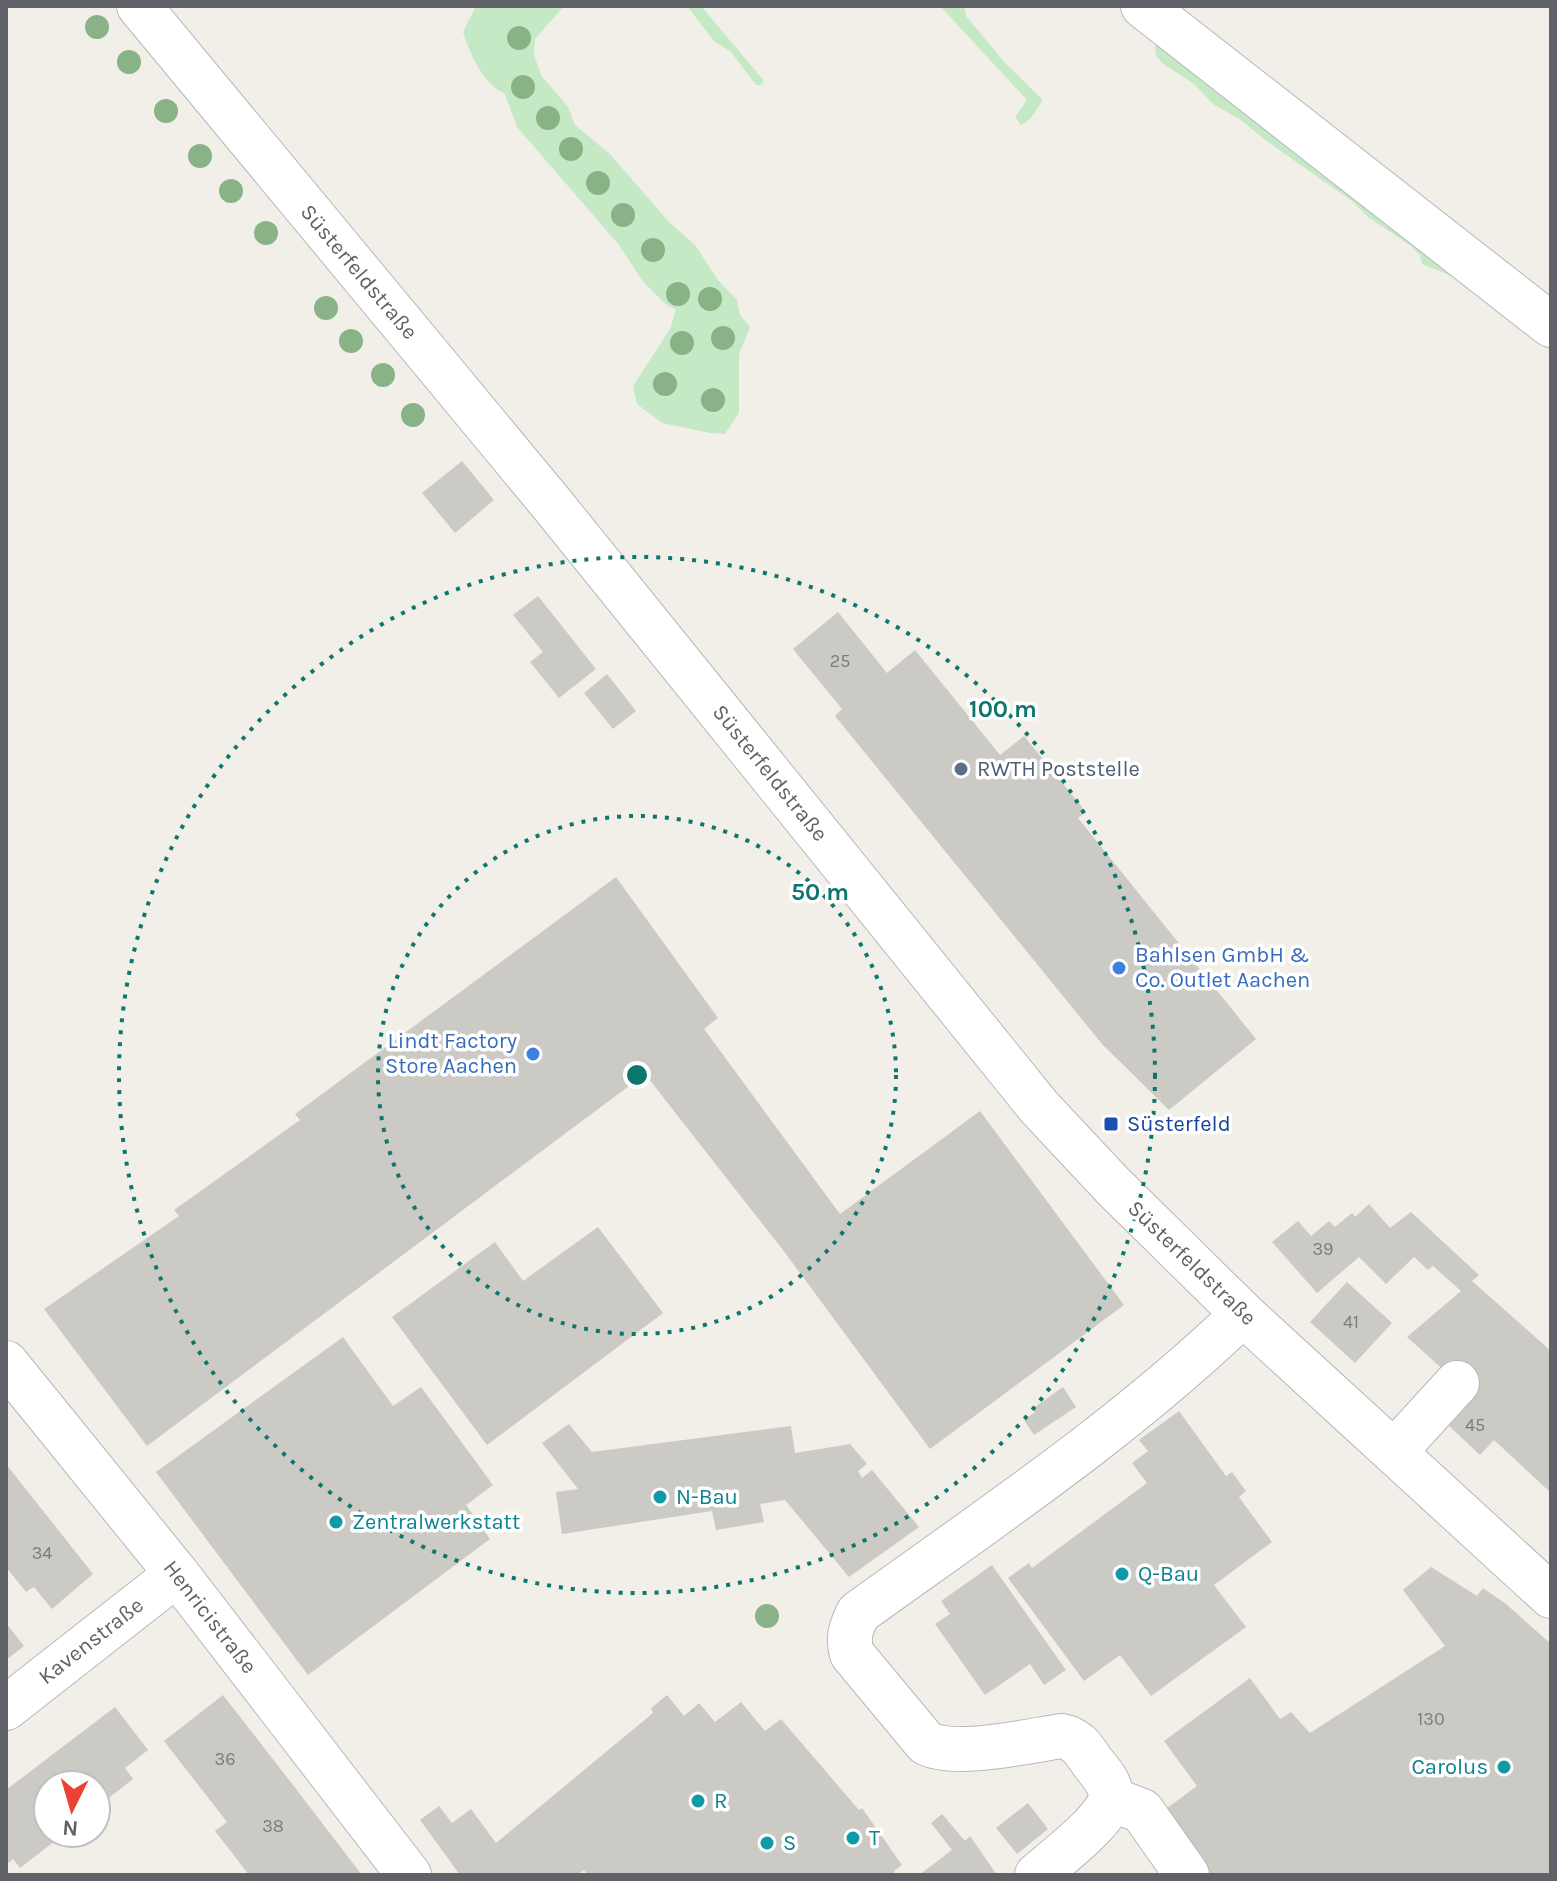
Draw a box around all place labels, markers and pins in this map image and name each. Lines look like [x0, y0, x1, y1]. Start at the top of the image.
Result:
place label: RWTH Poststelle [977, 756, 1140, 782]
marker: RWTH Poststelle [952, 760, 970, 778]
place label: Bahlsen GmbH & Co. Outlet Aachen [1135, 942, 1310, 993]
marker: Bahlsen GmbH & Co. Outlet Aachen [1110, 959, 1128, 977]
place label: Lindt Factory Store Aachen [385, 1028, 517, 1079]
marker: Lindt Factory Store Aachen [524, 1045, 542, 1063]
centre of rings [623, 1061, 651, 1089]
place label: Süsterfeld [1127, 1111, 1231, 1137]
marker: Süsterfeld [1102, 1115, 1120, 1133]
place label: N-Bau [676, 1484, 738, 1510]
marker: N-Bau [651, 1488, 669, 1506]
place label: Zentralwerkstatt [352, 1509, 520, 1535]
marker: Zentralwerkstatt [327, 1513, 345, 1531]
place label: Q-Bau [1138, 1561, 1199, 1587]
marker: Q-Bau [1113, 1565, 1131, 1583]
place label: Carolus [1411, 1754, 1488, 1780]
marker: Carolus [1495, 1758, 1513, 1776]
place label: R [714, 1788, 727, 1814]
marker: R [689, 1792, 707, 1810]
place label: T [869, 1825, 880, 1851]
marker: T [844, 1829, 862, 1847]
place label: S [783, 1830, 796, 1856]
marker: S [758, 1834, 776, 1852]

